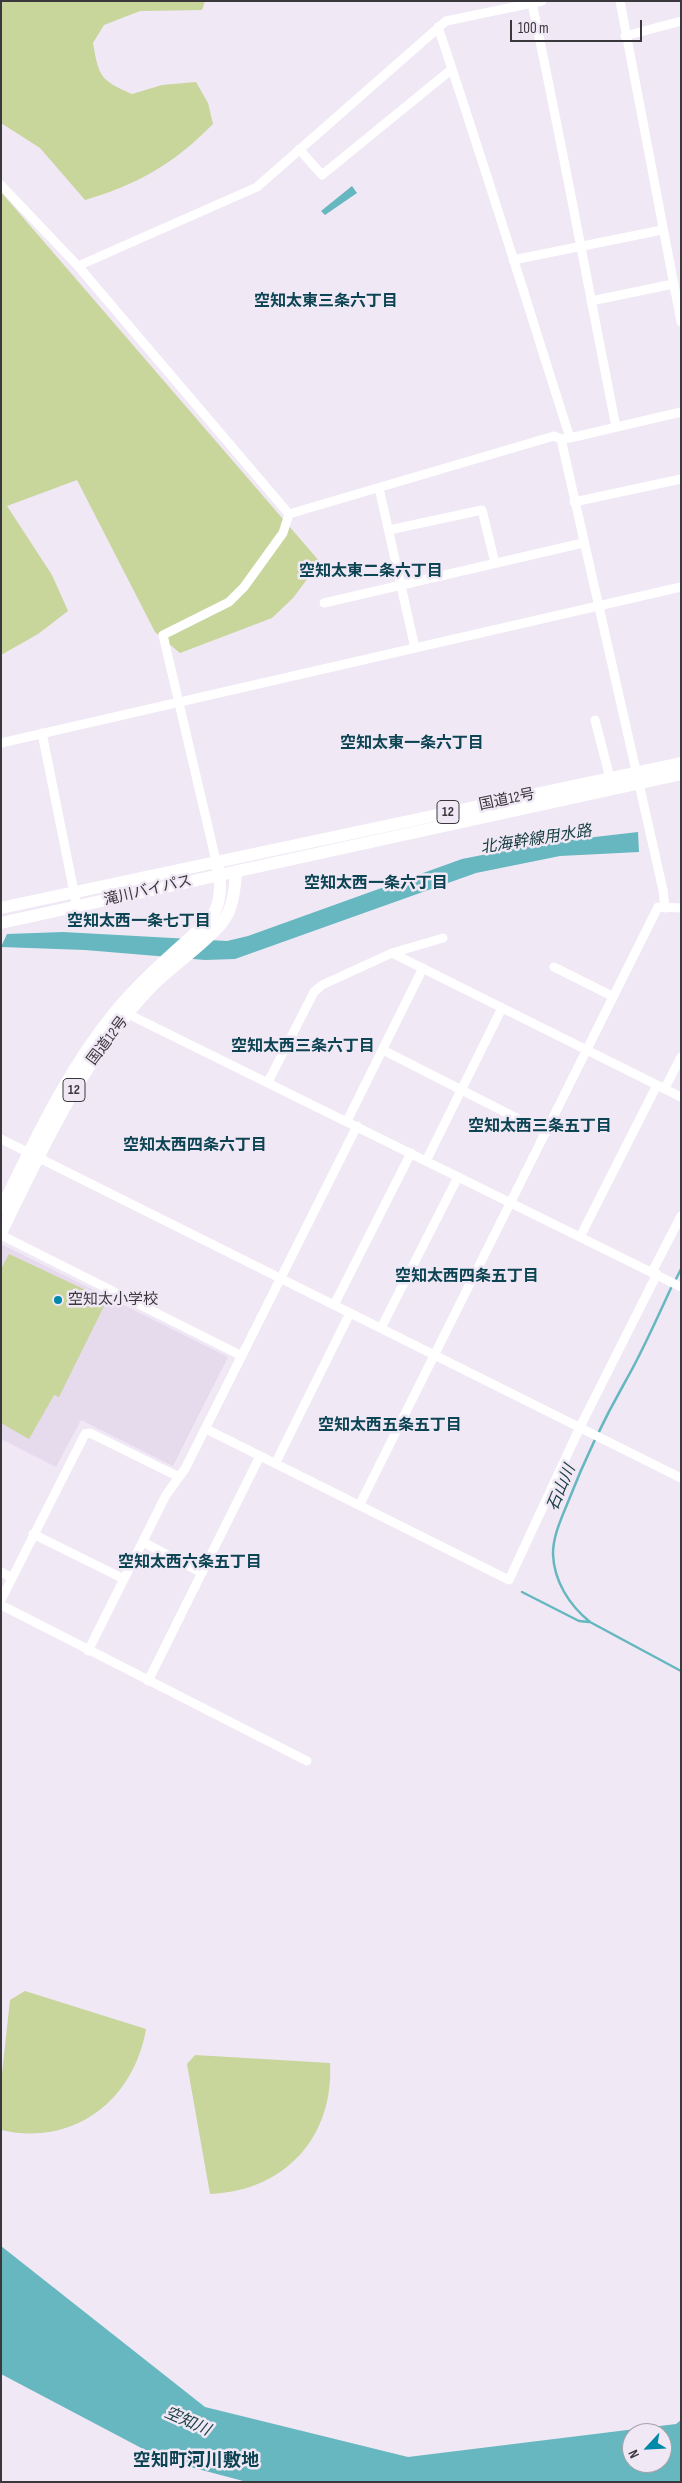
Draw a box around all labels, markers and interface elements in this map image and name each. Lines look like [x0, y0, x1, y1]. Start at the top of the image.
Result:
scale bar [512, 10, 644, 42]
text: 100 m [518, 19, 549, 38]
district label: 空知太東三条六丁目 [254, 292, 398, 312]
district label: 空知太東二条六丁目 [299, 562, 443, 582]
district label: 空知太東一条六丁目 [340, 734, 484, 754]
street label: 国道12号 [477, 785, 537, 815]
road number: 12 [437, 800, 459, 824]
water label: 北海幹線用水路 [479, 822, 593, 858]
street label: 滝川バイパス [102, 872, 194, 910]
district label: 空知太西一条六丁目 [304, 874, 448, 894]
district label: 空知太西一条七丁目 [67, 912, 211, 932]
street label: 国道12号 [84, 1013, 132, 1069]
district label: 空知太西三条六丁目 [231, 1037, 375, 1057]
road number: 12 [63, 1078, 85, 1102]
district label: 空知太西三条五丁目 [468, 1117, 612, 1137]
district label: 空知太西四条六丁目 [123, 1136, 267, 1156]
district label: 空知太西四条五丁目 [395, 1267, 539, 1287]
place label: 空知太小学校 [68, 1291, 158, 1309]
marker: 空知太小学校 [52, 1294, 64, 1306]
district label: 空知太西五条五丁目 [318, 1416, 462, 1436]
water label: 石山川 [544, 1462, 580, 1514]
district label: 空知太西六条五丁目 [118, 1553, 262, 1573]
water label: 空知川 [161, 2403, 213, 2441]
north arrow [622, 2423, 672, 2473]
text: N [625, 2447, 643, 2461]
district label: 空知町河川敷地 [133, 2450, 259, 2472]

